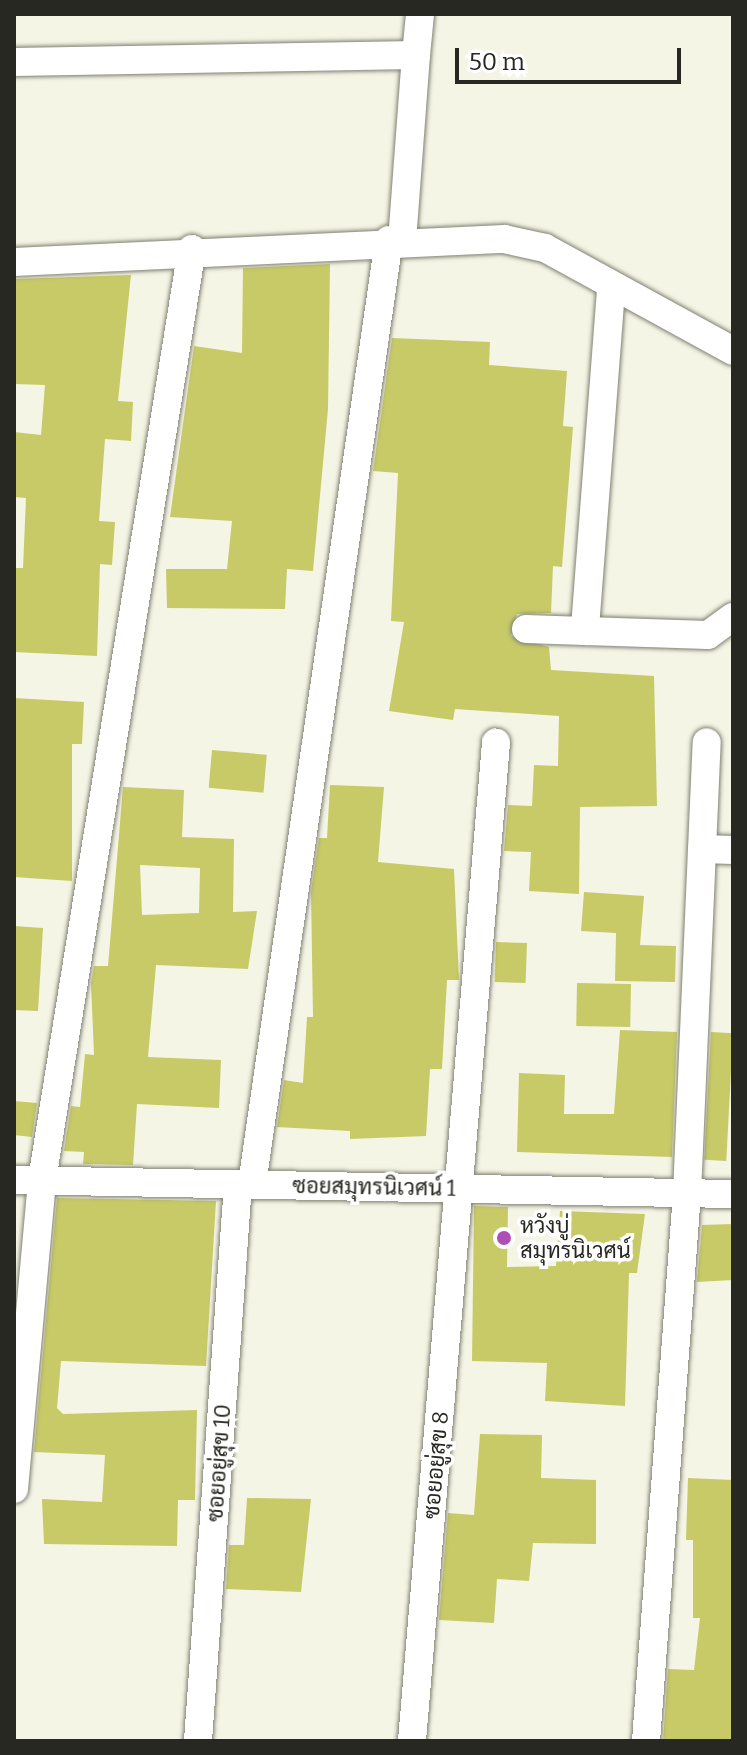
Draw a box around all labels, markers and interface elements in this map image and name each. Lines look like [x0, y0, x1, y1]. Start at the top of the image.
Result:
scale bar [459, 32, 685, 82]
text: 50 m [469, 48, 525, 76]
street label: ซอยสมุทรนิเวศน์ 1 [292, 1172, 456, 1202]
place label: หวังบู่ สมุทรนิเวศน์ [520, 1212, 631, 1264]
marker: หวังบู่ สมุทรนิเวศน์ [495, 1229, 513, 1247]
street label: ซอยอยู่สุข 10 [202, 1403, 236, 1523]
street label: ซอยอยู่สุข 8 [418, 1410, 454, 1520]

